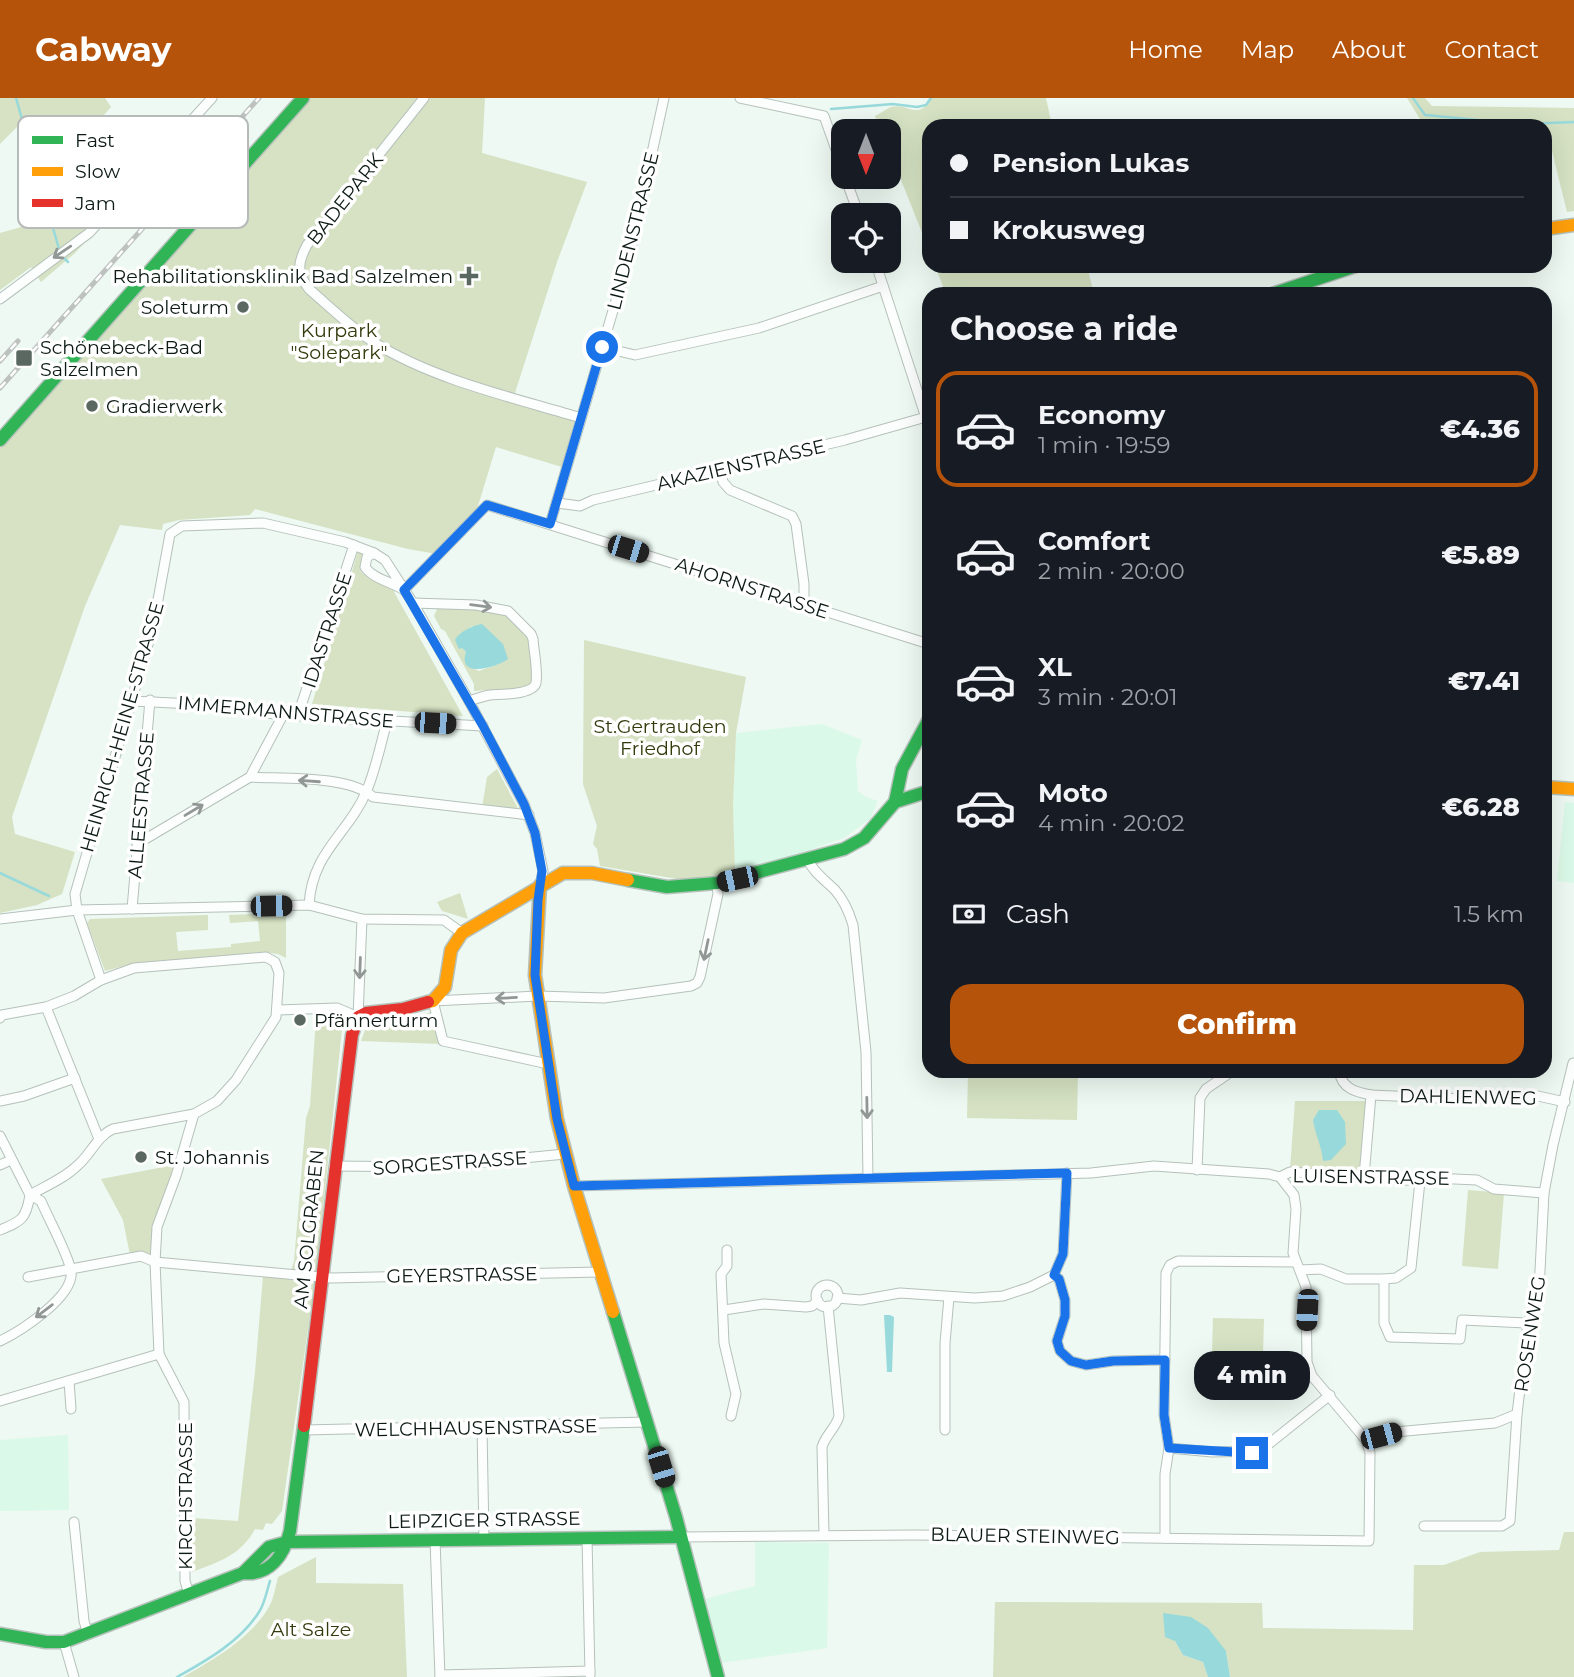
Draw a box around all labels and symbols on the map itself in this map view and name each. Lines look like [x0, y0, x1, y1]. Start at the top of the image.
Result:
legend [18, 116, 248, 228]
north arrow [831, 119, 901, 189]
text: Fast [75, 129, 115, 152]
street label: BADEPARK [302, 148, 388, 249]
street label: LINDENSTRASSE [602, 150, 664, 312]
text: Slow [75, 160, 120, 183]
text: Jam [74, 192, 116, 215]
one-way arrow [53, 244, 72, 259]
place label: Rehabilitationsklinik Bad Salzelmen [112, 265, 453, 288]
marker: Rehabilitationsklinik Bad Salzelmen [459, 266, 479, 286]
place label: Soleturm [141, 296, 229, 319]
marker: Soleturm [235, 299, 251, 315]
park label: Kurpark "Solepark" [290, 319, 388, 364]
route start [586, 331, 618, 363]
place label: Schönebeck-Bad Salzelmen [40, 336, 203, 381]
marker: Schönebeck-Bad Salzelmen [14, 348, 34, 368]
place label: Gradierwerk [106, 395, 223, 418]
marker: Gradierwerk [84, 398, 100, 414]
street label: AKAZIENSTRASSE [654, 434, 828, 496]
car [605, 533, 652, 565]
street label: AHORNSTRASSE [672, 552, 832, 624]
street label: IDASTRASSE [297, 569, 357, 691]
street label: HEINRICH-HEINE-STRASSE [75, 599, 169, 855]
one-way arrow [469, 600, 492, 613]
street label: IMMERMANNSTRASSE [177, 691, 395, 733]
car [414, 711, 457, 735]
park label: St.Gertrauden Friedhof [593, 715, 727, 760]
street label: ALLEESTRASSE [123, 731, 159, 879]
one-way arrow [298, 774, 321, 787]
one-way arrow [183, 803, 203, 817]
car [715, 864, 760, 894]
car [250, 895, 293, 917]
one-way arrow [699, 938, 712, 961]
one-way arrow [354, 956, 367, 979]
one-way arrow [495, 992, 517, 1005]
place label: Pfännerturm [314, 1009, 438, 1032]
marker: Pfännerturm [292, 1012, 308, 1028]
street label: DAHLIENWEG [1399, 1084, 1537, 1110]
one-way arrow [861, 1096, 874, 1119]
place label: St. Johannis [155, 1146, 269, 1169]
street label: SORGESTRASSE [372, 1146, 528, 1180]
street label: AM SOLGRABEN [289, 1148, 329, 1310]
marker: St. Johannis [133, 1149, 149, 1165]
street label: LUISENSTRASSE [1292, 1164, 1450, 1190]
street label: GEYERSTRASSE [386, 1262, 538, 1288]
street label: ROSENWEG [1509, 1274, 1551, 1394]
car [1296, 1288, 1319, 1332]
one-way arrow [35, 1304, 53, 1319]
callout: 4 min [1194, 1352, 1310, 1400]
street label: WELCHHAUSENSTRASSE [354, 1414, 598, 1442]
car [1358, 1420, 1405, 1452]
street label: KIRCHSTRASSE [174, 1422, 197, 1570]
route end [1236, 1437, 1268, 1469]
car [645, 1444, 678, 1490]
street label: LEIPZIGER STRASSE [387, 1507, 581, 1533]
street label: BLAUER STEINWEG [930, 1523, 1120, 1549]
park label: Alt Salze [271, 1618, 351, 1641]

